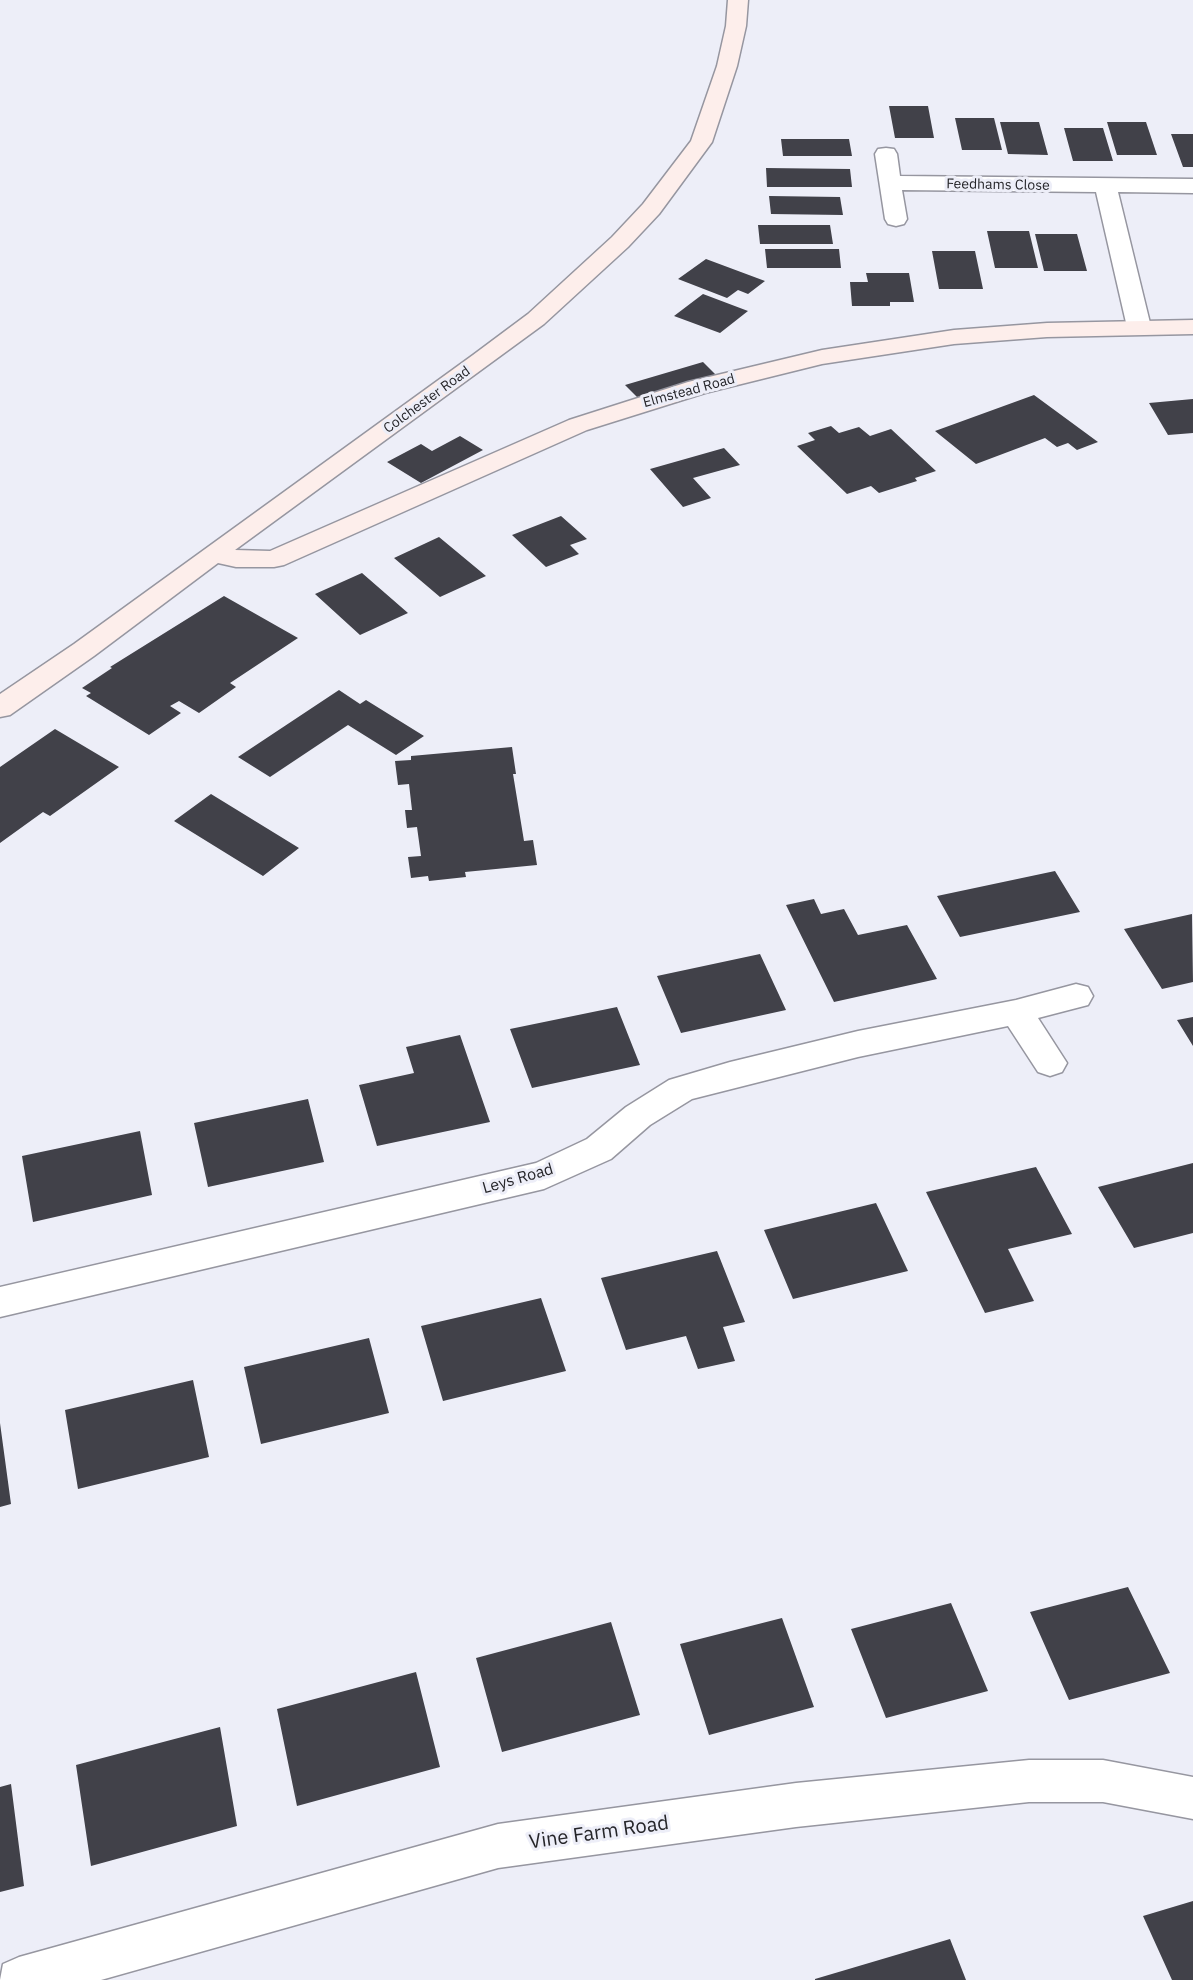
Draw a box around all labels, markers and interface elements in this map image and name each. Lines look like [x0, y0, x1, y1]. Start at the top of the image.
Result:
street label: Feedhams Close [946, 176, 1050, 194]
street label: Colchester Road [380, 363, 474, 437]
street label: Elmstead Road [641, 371, 737, 411]
street label: Leys Road [480, 1160, 556, 1198]
street label: Vine Farm Road [528, 1811, 670, 1855]

